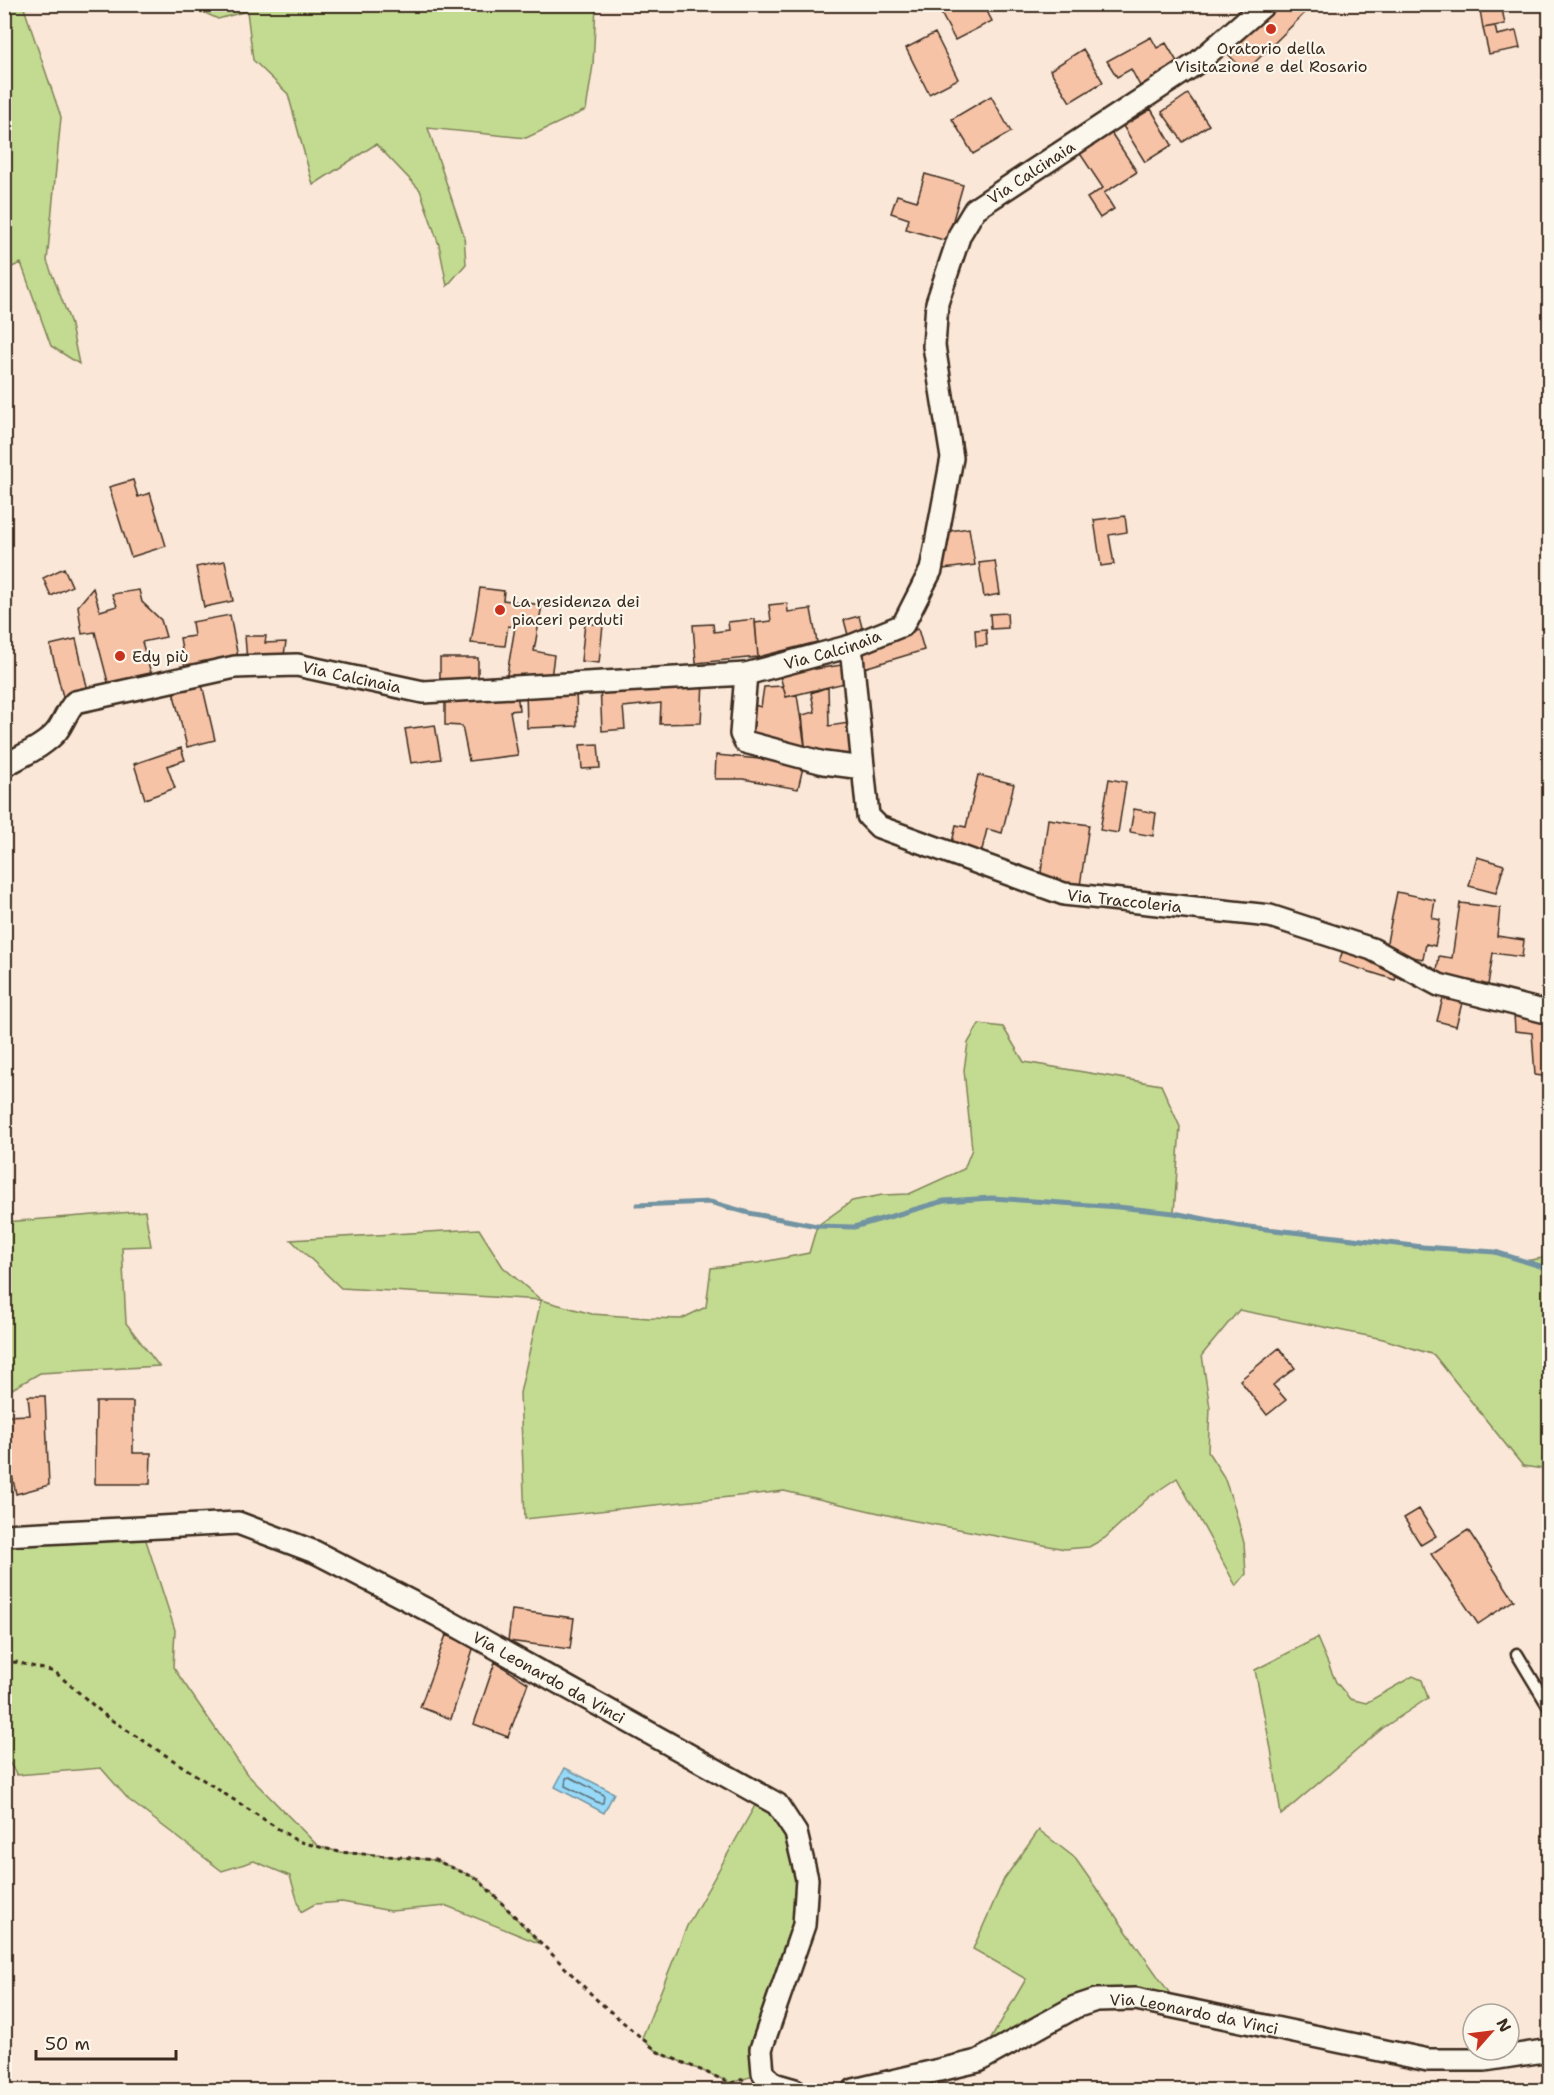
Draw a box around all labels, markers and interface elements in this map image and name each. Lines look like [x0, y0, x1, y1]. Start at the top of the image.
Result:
marker: Oratorio della Visitazione e del Rosario [1264, 22, 1278, 36]
place label: Oratorio della Visitazione e del Rosario [1175, 38, 1368, 77]
street label: Via Calcinaia [983, 136, 1079, 209]
place label: La residenza dei piaceri perduti [512, 591, 640, 630]
marker: La residenza dei piaceri perduti [493, 603, 507, 617]
street label: Via Calcinaia [782, 625, 884, 674]
place label: Edy più [132, 646, 189, 667]
marker: Edy più [113, 649, 127, 663]
street label: Via Calcinaia [300, 656, 403, 698]
street label: Via Traccoleria [1066, 884, 1183, 918]
street label: Via Leonardo da Vinci [469, 1627, 629, 1729]
street label: Via Leonardo da Vinci [1109, 1989, 1280, 2039]
north arrow [1461, 2002, 1521, 2062]
text: N [1492, 2015, 1516, 2036]
scale bar [36, 2023, 176, 2061]
text: 50 m [45, 2032, 90, 2056]

